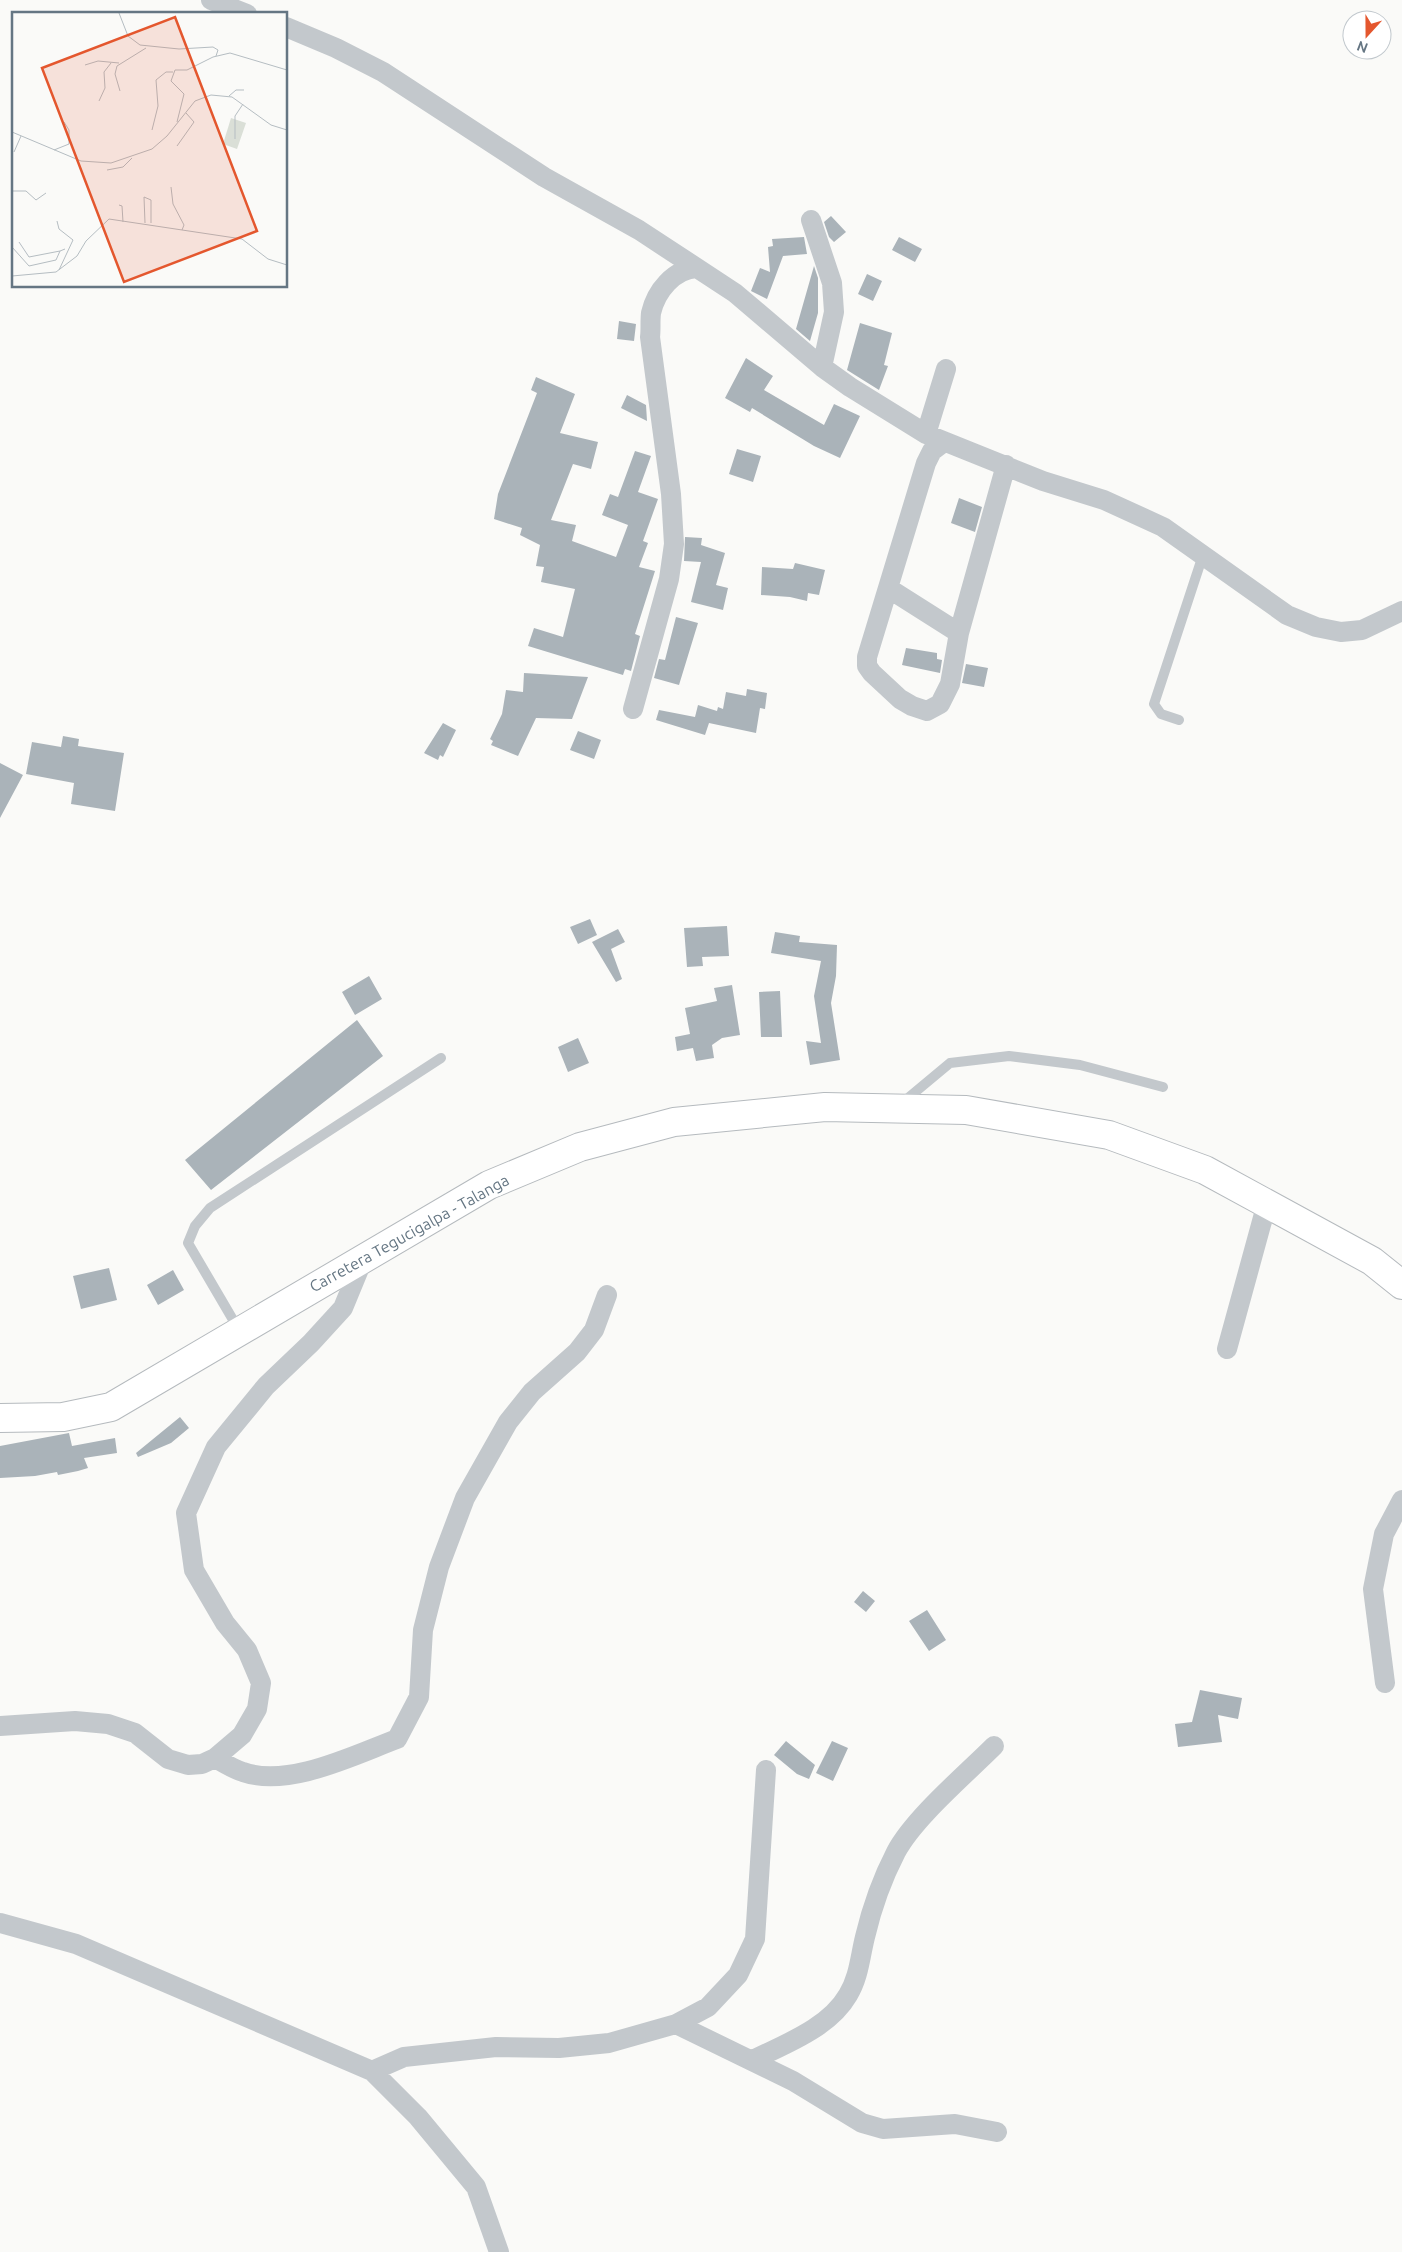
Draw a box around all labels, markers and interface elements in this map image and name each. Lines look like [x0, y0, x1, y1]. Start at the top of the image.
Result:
north arrow [1342, 10, 1392, 60]
inset map [12, 12, 288, 288]
text: N [1355, 38, 1370, 56]
street label: Carretera Tegucigalpa - Talanga [306, 1171, 512, 1295]

